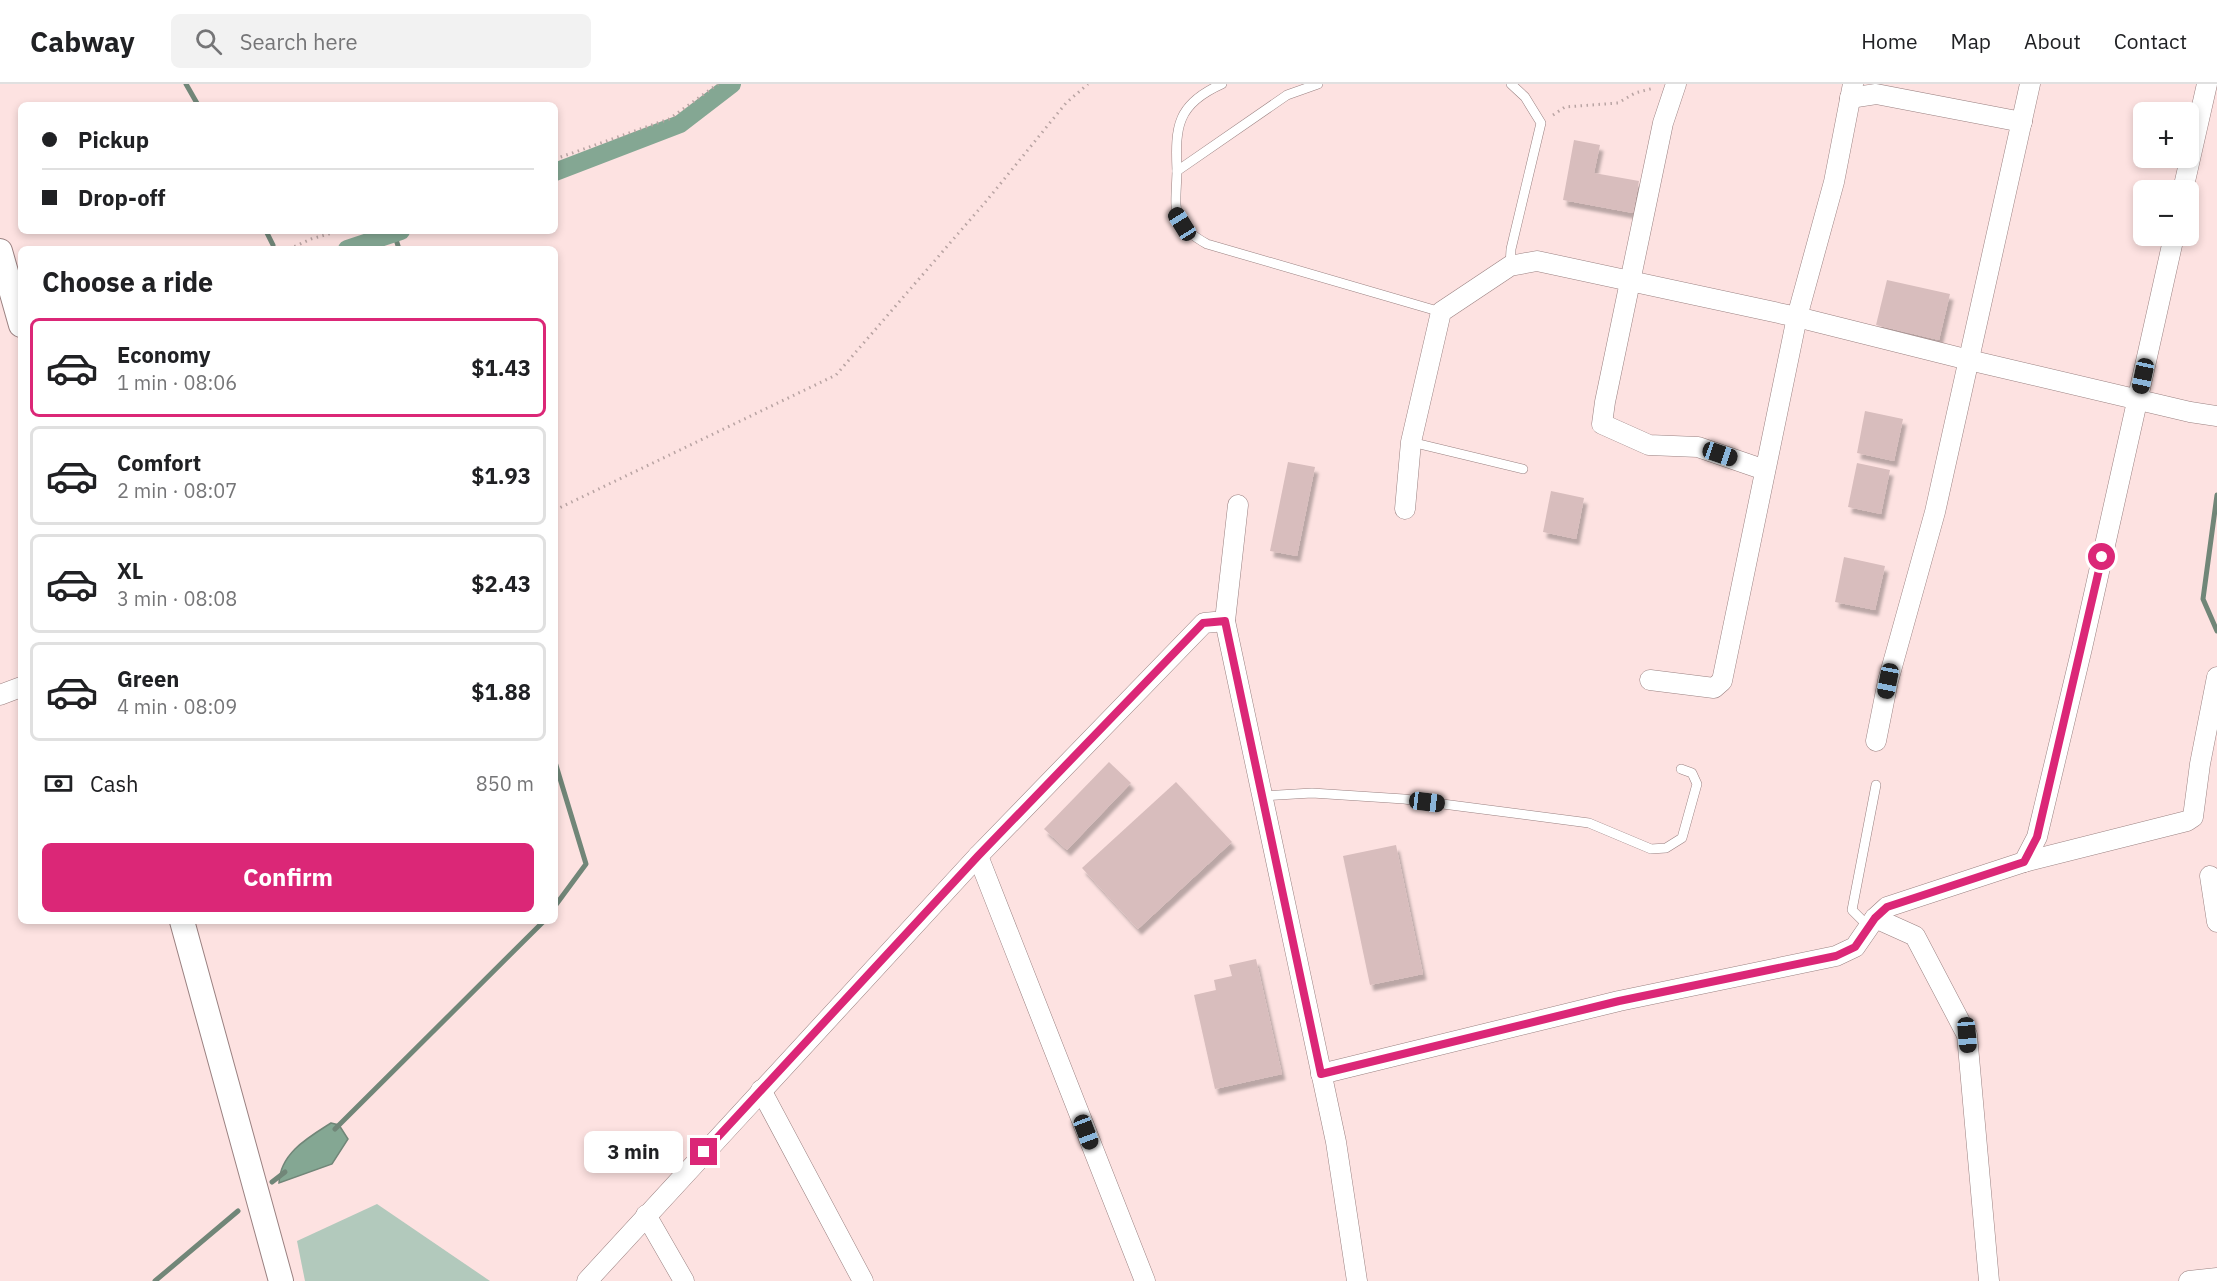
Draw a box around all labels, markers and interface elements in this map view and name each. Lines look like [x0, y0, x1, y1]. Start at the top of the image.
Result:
search box [171, 14, 591, 68]
text: Cabway [30, 23, 135, 60]
icon: search [192, 25, 225, 58]
text: Search here [240, 27, 358, 56]
text: Home [1861, 27, 1918, 55]
text: Map [1951, 27, 1991, 55]
text: About [2024, 27, 2081, 55]
text: Contact [2114, 27, 2187, 55]
map controls [2133, 102, 2199, 246]
button: + [2133, 102, 2199, 168]
text: Pickup [78, 125, 149, 154]
button: − [2133, 180, 2199, 246]
text: Drop-off [78, 183, 165, 212]
car [1165, 204, 1199, 244]
text: Choose a ride [42, 264, 213, 299]
text: Economy [117, 340, 211, 369]
icon: car [45, 341, 99, 395]
text: $1.43 [471, 353, 531, 382]
car [2130, 357, 2156, 395]
text: 1 min · 08:06 [117, 369, 237, 396]
car [1700, 440, 1740, 468]
text: Comfort [117, 448, 201, 477]
icon: car [45, 449, 99, 503]
text: $1.93 [471, 461, 531, 490]
text: 2 min · 08:07 [117, 477, 237, 504]
route start [2088, 543, 2115, 570]
text: XL [117, 556, 143, 585]
icon: car [45, 557, 99, 611]
text: $2.43 [471, 569, 531, 598]
text: 3 min · 08:08 [117, 585, 237, 612]
car [1876, 662, 1900, 700]
text: Green [117, 664, 179, 693]
icon: car [45, 665, 99, 719]
text: $1.88 [471, 677, 531, 706]
text: 4 min · 08:09 [117, 693, 237, 720]
icon: cash [42, 767, 75, 800]
text: Cash [90, 769, 139, 798]
text: 850 m [476, 770, 534, 797]
car [1408, 791, 1446, 813]
button: Confirm [42, 843, 534, 912]
car [1956, 1016, 1978, 1054]
car [1071, 1112, 1101, 1152]
callout: 3 min [584, 1131, 683, 1173]
text: 3 min [607, 1138, 660, 1165]
route end [690, 1138, 717, 1165]

